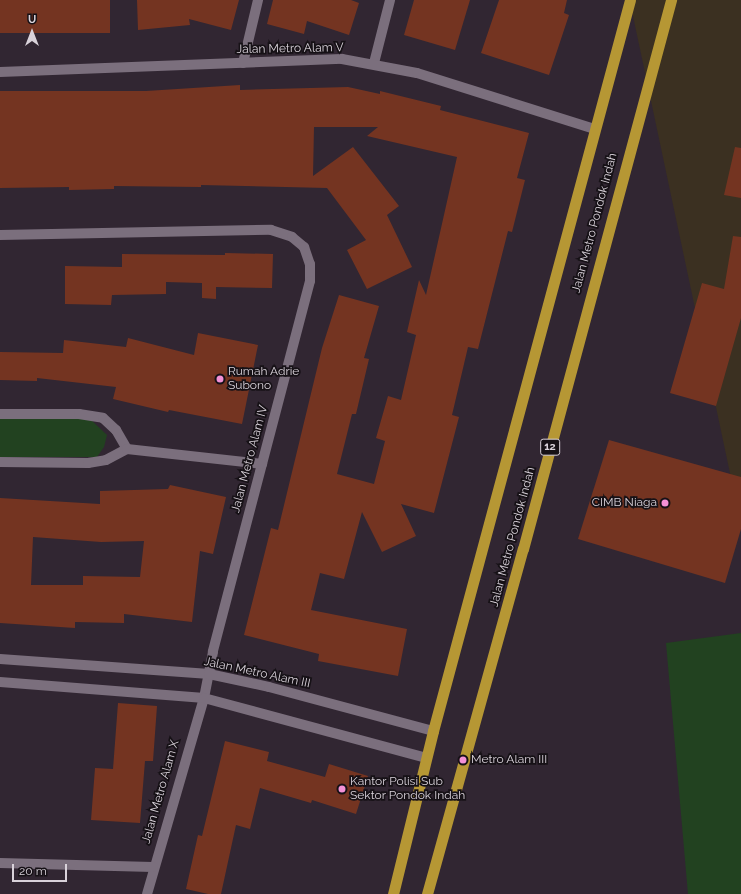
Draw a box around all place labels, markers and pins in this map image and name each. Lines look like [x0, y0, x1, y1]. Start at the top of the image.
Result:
place label: Rumah Adrie Subono [228, 365, 300, 393]
marker: Rumah Adrie Subono [215, 374, 225, 384]
place label: CIMB Niaga [592, 496, 657, 510]
marker: CIMB Niaga [660, 498, 670, 508]
place label: Metro Alam III [471, 753, 548, 767]
marker: Metro Alam III [458, 755, 468, 765]
place label: Kantor Polisi Sub Sektor Pondok Indah [350, 775, 465, 803]
marker: Kantor Polisi Sub Sektor Pondok Indah [337, 784, 347, 794]

